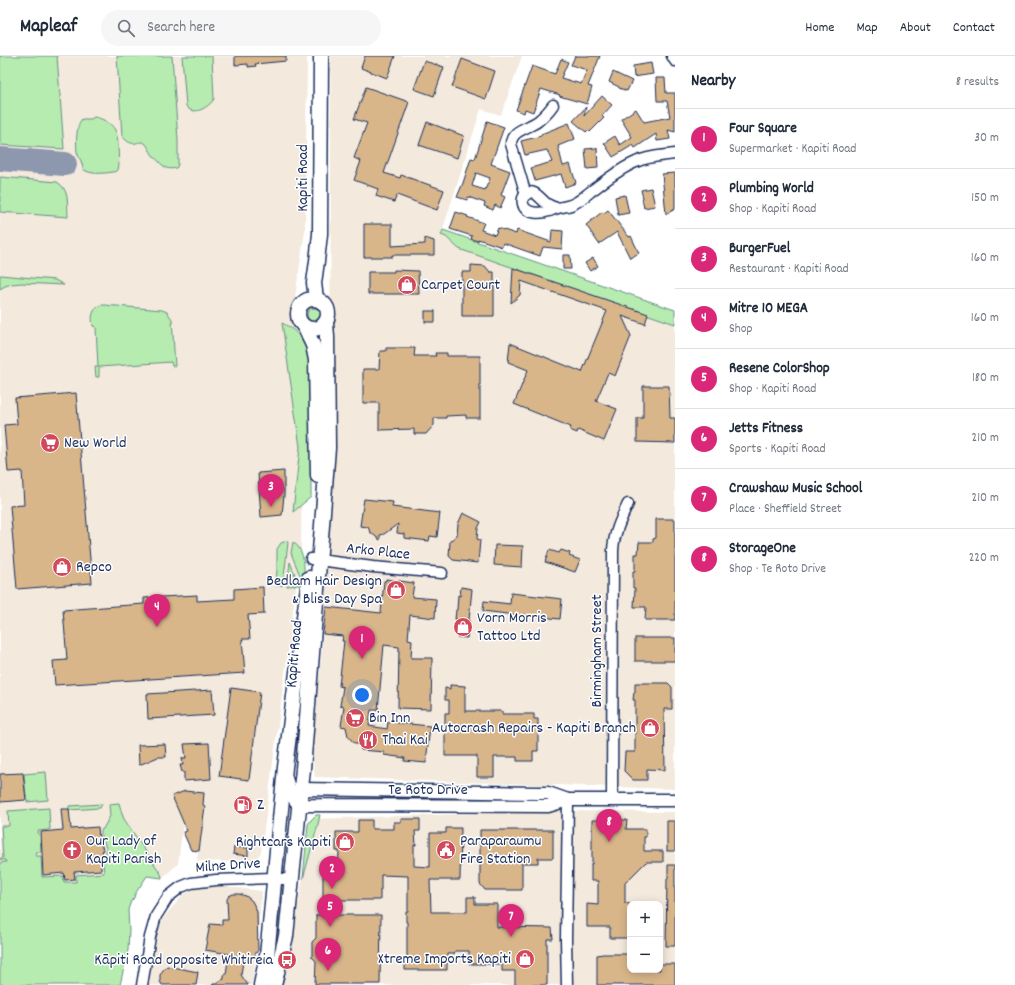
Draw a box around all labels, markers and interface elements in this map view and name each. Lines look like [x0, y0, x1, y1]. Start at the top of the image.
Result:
search box [101, 10, 381, 46]
text: Mapleaf [20, 14, 77, 41]
icon: search [115, 17, 137, 39]
text: Search here [147, 17, 215, 39]
text: Home [805, 18, 834, 38]
text: Map [856, 18, 878, 38]
text: About [900, 18, 931, 38]
text: Contact [953, 18, 995, 38]
text: Nearby [691, 70, 735, 94]
text: 8 results [956, 73, 999, 92]
text: Four Square [729, 118, 797, 140]
text: 1 [703, 129, 705, 148]
text: 30 m [974, 129, 999, 148]
text: Supermarket · Kapiti Road [729, 140, 856, 159]
street label: Kapiti Road [292, 144, 315, 212]
text: Plumbing World [729, 178, 814, 200]
text: 2 [701, 189, 707, 208]
text: 150 m [971, 189, 999, 208]
text: Shop · Kapiti Road [729, 200, 816, 219]
text: BurgerFuel [729, 238, 790, 260]
text: 3 [701, 249, 707, 268]
text: 160 m [971, 249, 999, 268]
text: Restaurant · Kapiti Road [729, 260, 849, 279]
shop icon: Carpet Court [396, 274, 418, 296]
place label: Carpet Court [421, 274, 500, 297]
text: Mitre 10 MEGA [729, 298, 808, 320]
text: 4 [701, 309, 707, 328]
text: 160 m [971, 309, 999, 328]
text: Shop [729, 320, 752, 339]
text: Resene ColorShop [729, 358, 830, 380]
text: 5 [701, 369, 707, 388]
text: 180 m [972, 369, 999, 388]
text: Shop · Kapiti Road [729, 380, 816, 399]
text: Jetts Fitness [729, 418, 803, 440]
text: 6 [701, 429, 707, 448]
text: 210 m [971, 429, 999, 448]
supermarket icon: New World [39, 432, 61, 454]
place label: New World [64, 432, 126, 455]
text: Sports · Kapiti Road [729, 440, 825, 459]
pin: 3 [258, 474, 284, 507]
text: Crawshaw Music School [729, 478, 862, 500]
text: 7 [702, 489, 706, 508]
text: 210 m [971, 489, 999, 508]
text: Place · Sheffield Street [729, 500, 842, 519]
street label: Arko Place [345, 537, 411, 567]
text: StorageOne [729, 538, 796, 560]
text: 8 [701, 549, 707, 568]
text: 220 m [969, 549, 999, 568]
shop icon: Repco [51, 556, 73, 578]
place label: Repco [76, 556, 112, 579]
text: Shop · Te Roto Drive [729, 560, 826, 579]
place label: Bedlam Hair Design & Bliss Day Spa [266, 570, 382, 611]
shop icon: Bedlam Hair Design & Bliss Day Spa [385, 579, 407, 601]
pin: 4 [144, 594, 170, 627]
street label: Birmingham Street [586, 594, 609, 708]
place label: Vorn Morris Tattoo Ltd [477, 607, 547, 648]
shop icon: Vorn Morris Tattoo Ltd [452, 616, 474, 638]
street label: Kapiti Road [281, 619, 309, 689]
pin: 1 [349, 626, 375, 659]
your location [352, 685, 372, 705]
supermarket icon: Bin Inn [344, 707, 366, 729]
place label: Bin Inn [369, 707, 410, 730]
place label: Autocrash Repairs - Kapiti Branch [432, 717, 636, 740]
shop icon: Autocrash Repairs - Kapiti Branch [639, 717, 661, 739]
restaurant icon: Thai Kai [357, 729, 379, 751]
place label: Thai Kai [382, 729, 428, 752]
street label: Te Roto Drive [388, 779, 468, 802]
fuel station icon: Z [232, 794, 254, 816]
place label: Z [257, 794, 264, 817]
pin: 8 [596, 809, 622, 842]
place label: Our Lady of Kapiti Parish [86, 830, 161, 871]
place label: Paraparaumu Fire Station [460, 830, 541, 871]
place label: Rightcars Kapiti [236, 831, 331, 854]
shop icon: Rightcars Kapiti [334, 831, 356, 853]
church icon: Our Lady of Kapiti Parish [61, 839, 83, 861]
public building icon: Paraparaumu Fire Station [435, 839, 457, 861]
street label: Milne Drive [195, 852, 261, 880]
pin: 2 [319, 856, 345, 889]
pin: 5 [317, 894, 343, 927]
map controls [627, 901, 663, 973]
button: + [627, 901, 663, 937]
pin: 7 [498, 904, 524, 937]
button: − [627, 937, 663, 973]
pin: 6 [315, 938, 341, 971]
place label: Xtreme Imports Kapiti [378, 948, 511, 971]
shop icon: Xtreme Imports Kapiti [514, 948, 536, 970]
place label: Kāpiti Road opposite Whitireia [94, 949, 273, 972]
bus stop icon: Kāpiti Road opposite Whitireia [276, 949, 298, 971]

